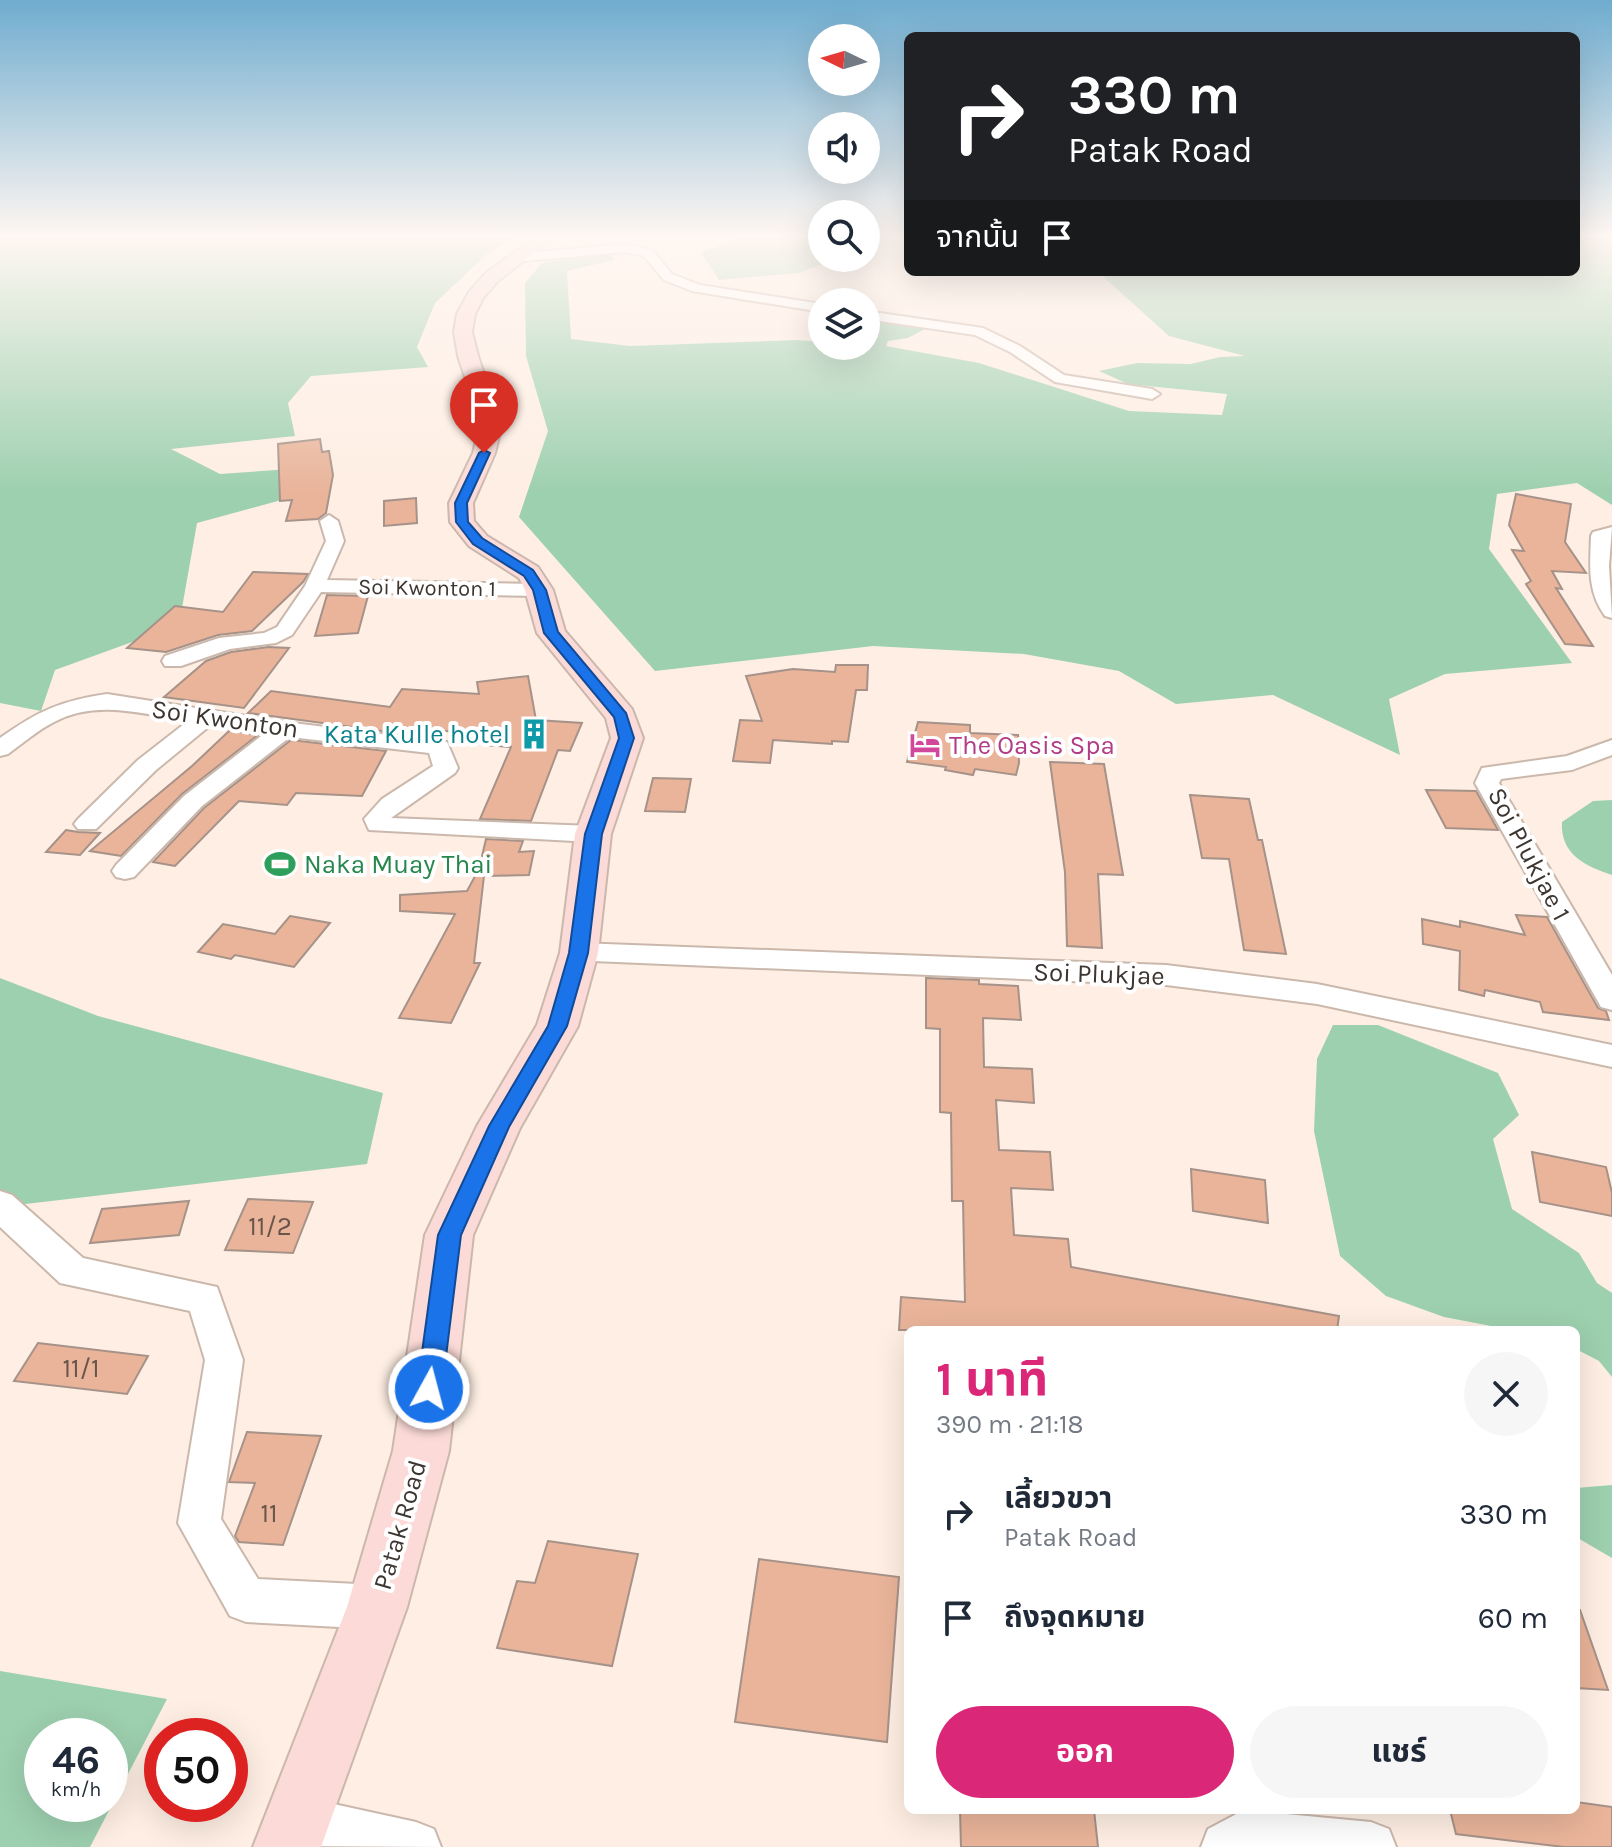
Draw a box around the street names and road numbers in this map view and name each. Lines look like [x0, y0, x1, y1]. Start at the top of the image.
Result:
street label: Soi Kwonton 1 [358, 574, 496, 602]
street label: Soi Kwonton [150, 693, 300, 745]
street label: Soi Plukjae 1 [1481, 782, 1577, 926]
street label: Soi Plukjae [1033, 956, 1165, 992]
street label: Patak Road [367, 1457, 433, 1593]

